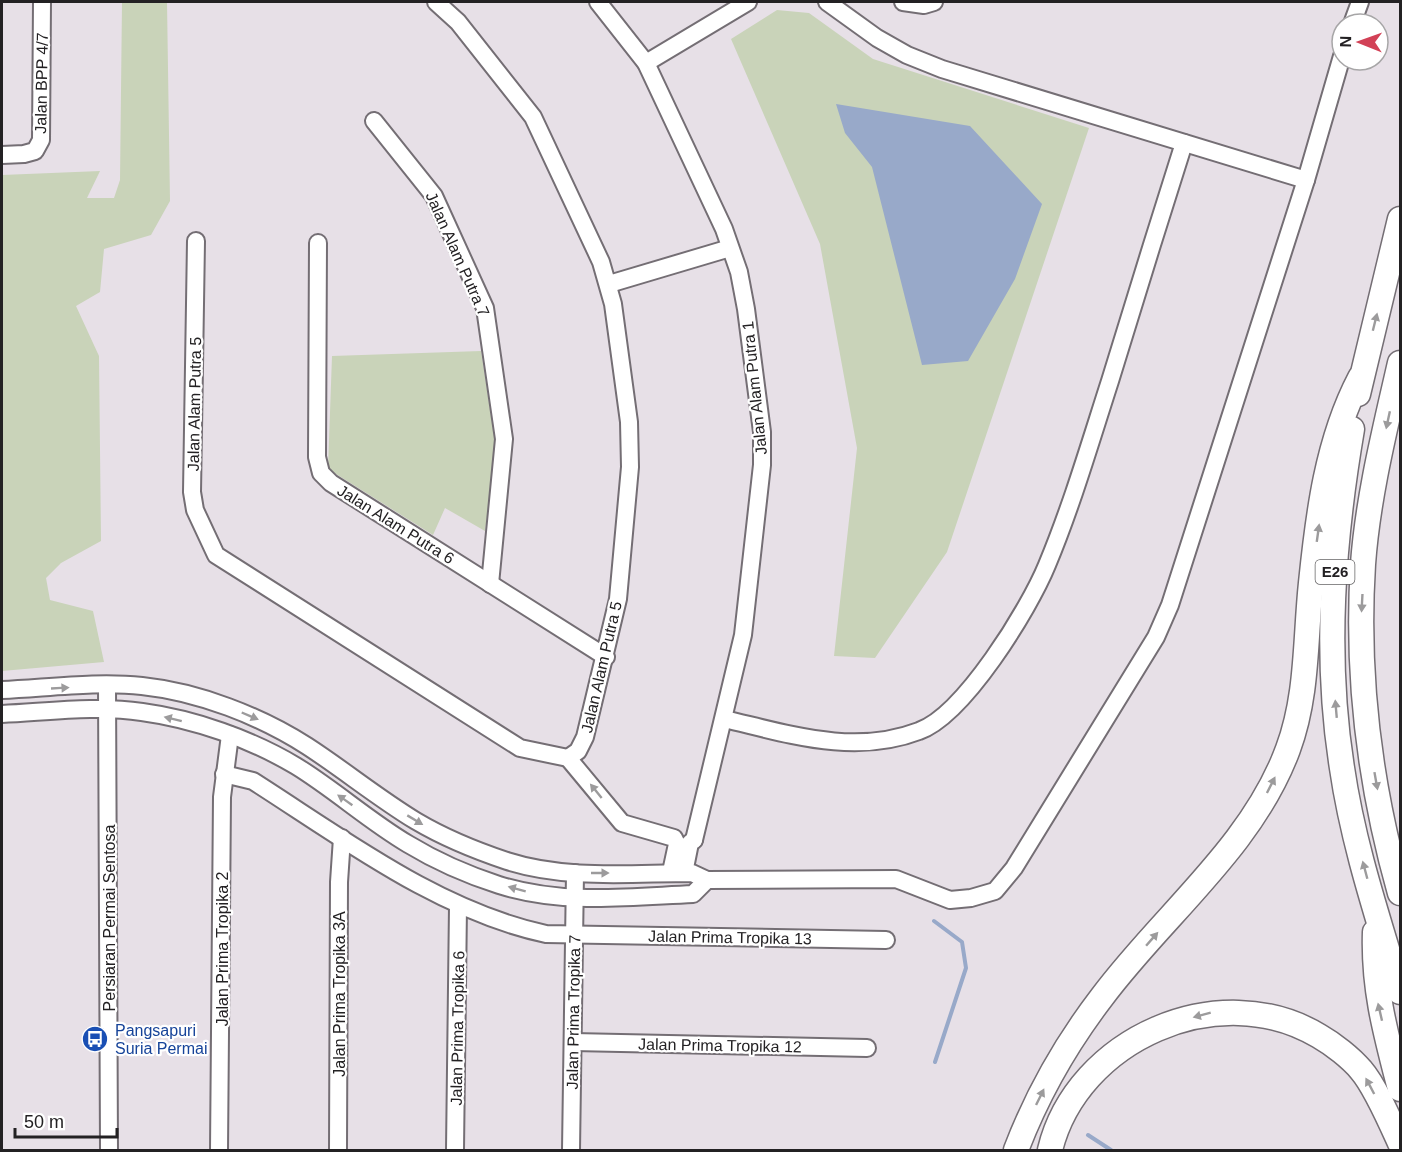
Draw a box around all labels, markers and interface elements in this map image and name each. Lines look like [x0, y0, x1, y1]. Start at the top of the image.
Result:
north arrow [1330, 12, 1390, 72]
street label: Jalan BPP 4/7 [32, 32, 51, 134]
text: N [1337, 36, 1354, 48]
street label: Jalan Alam Putra 7 [422, 189, 493, 319]
one-way arrow [1370, 313, 1380, 331]
street label: Jalan Alam Putra 1 [739, 320, 770, 456]
street label: Jalan Alam Putra 5 [185, 337, 204, 471]
one-way arrow [1383, 411, 1392, 430]
street label: Jalan Alam Putra 6 [334, 482, 457, 567]
one-way arrow [1313, 524, 1322, 543]
road number: E26 [1316, 560, 1354, 584]
one-way arrow [1357, 593, 1366, 612]
street label: Jalan Alam Putra 5 [578, 600, 625, 734]
one-way arrow [50, 683, 69, 692]
one-way arrow [1331, 699, 1341, 718]
one-way arrow [242, 712, 259, 721]
one-way arrow [164, 714, 183, 724]
one-way arrow [1372, 772, 1381, 791]
one-way arrow [1266, 776, 1276, 793]
one-way arrow [589, 783, 602, 799]
one-way arrow [337, 794, 353, 806]
one-way arrow [407, 814, 423, 825]
street label: Persiaran Permai Sentosa [101, 825, 118, 1011]
one-way arrow [1360, 860, 1369, 878]
one-way arrow [591, 868, 610, 878]
street label: Jalan Prima Tropika 2 [214, 872, 231, 1026]
one-way arrow [508, 884, 526, 894]
street label: Jalan Prima Tropika 3A [331, 911, 348, 1077]
street label: Jalan Prima Tropika 13 [648, 928, 812, 947]
one-way arrow [1145, 932, 1158, 947]
street label: Jalan Prima Tropika 7 [564, 934, 583, 1090]
street label: Jalan Prima Tropika 6 [448, 950, 467, 1106]
one-way arrow [1375, 1002, 1384, 1021]
one-way arrow [1193, 1011, 1211, 1020]
place label: Pangsapuri Suria Permai [115, 1022, 207, 1057]
bus stop icon: Pangsapuri Suria Permai [80, 1024, 110, 1054]
street label: Jalan Prima Tropika 12 [638, 1036, 802, 1055]
one-way arrow [1365, 1078, 1375, 1095]
one-way arrow [1035, 1088, 1044, 1105]
scale bar [15, 1101, 117, 1139]
text: 50 m [24, 1112, 64, 1132]

